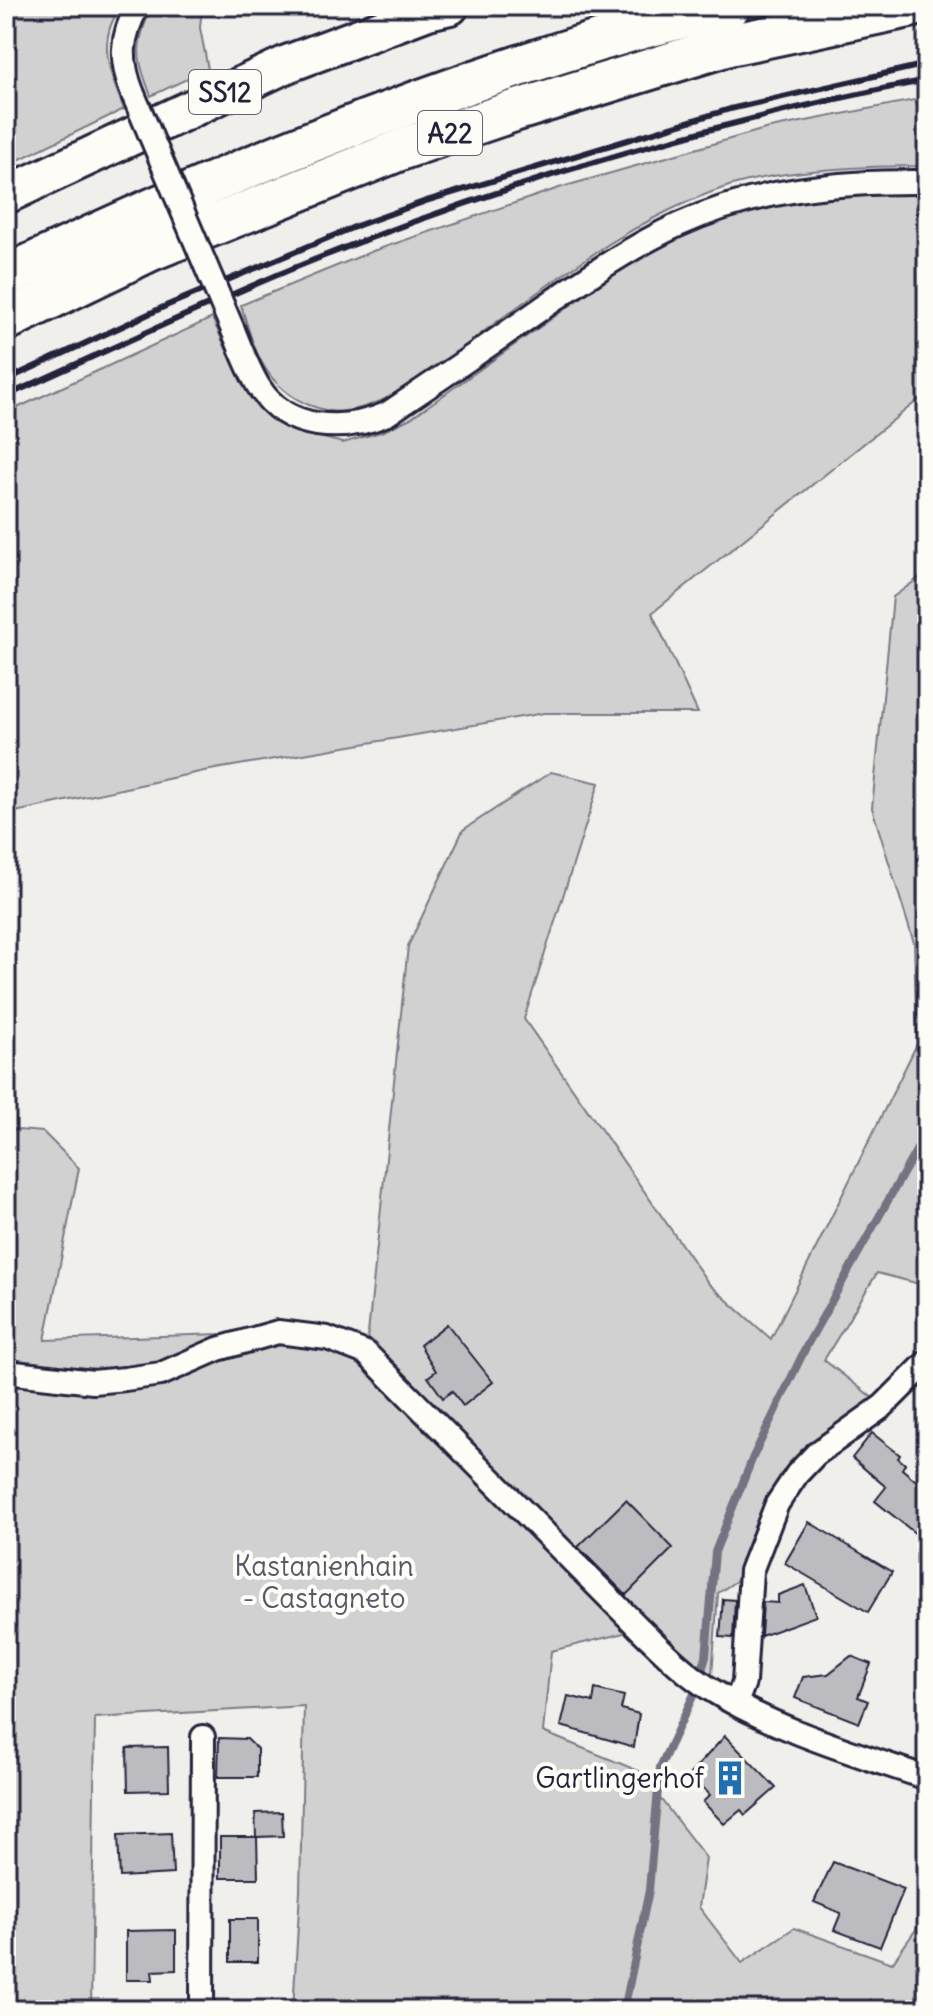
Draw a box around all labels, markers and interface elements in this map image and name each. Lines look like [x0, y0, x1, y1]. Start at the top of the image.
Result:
road number: SS12 [189, 70, 261, 114]
road number: A22 [418, 111, 482, 155]
park label: Kastanienhain - Castagneto [234, 1548, 414, 1616]
building icon: Gartlingerhof [711, 1759, 749, 1797]
place label: Gartlingerhof [535, 1760, 705, 1796]

